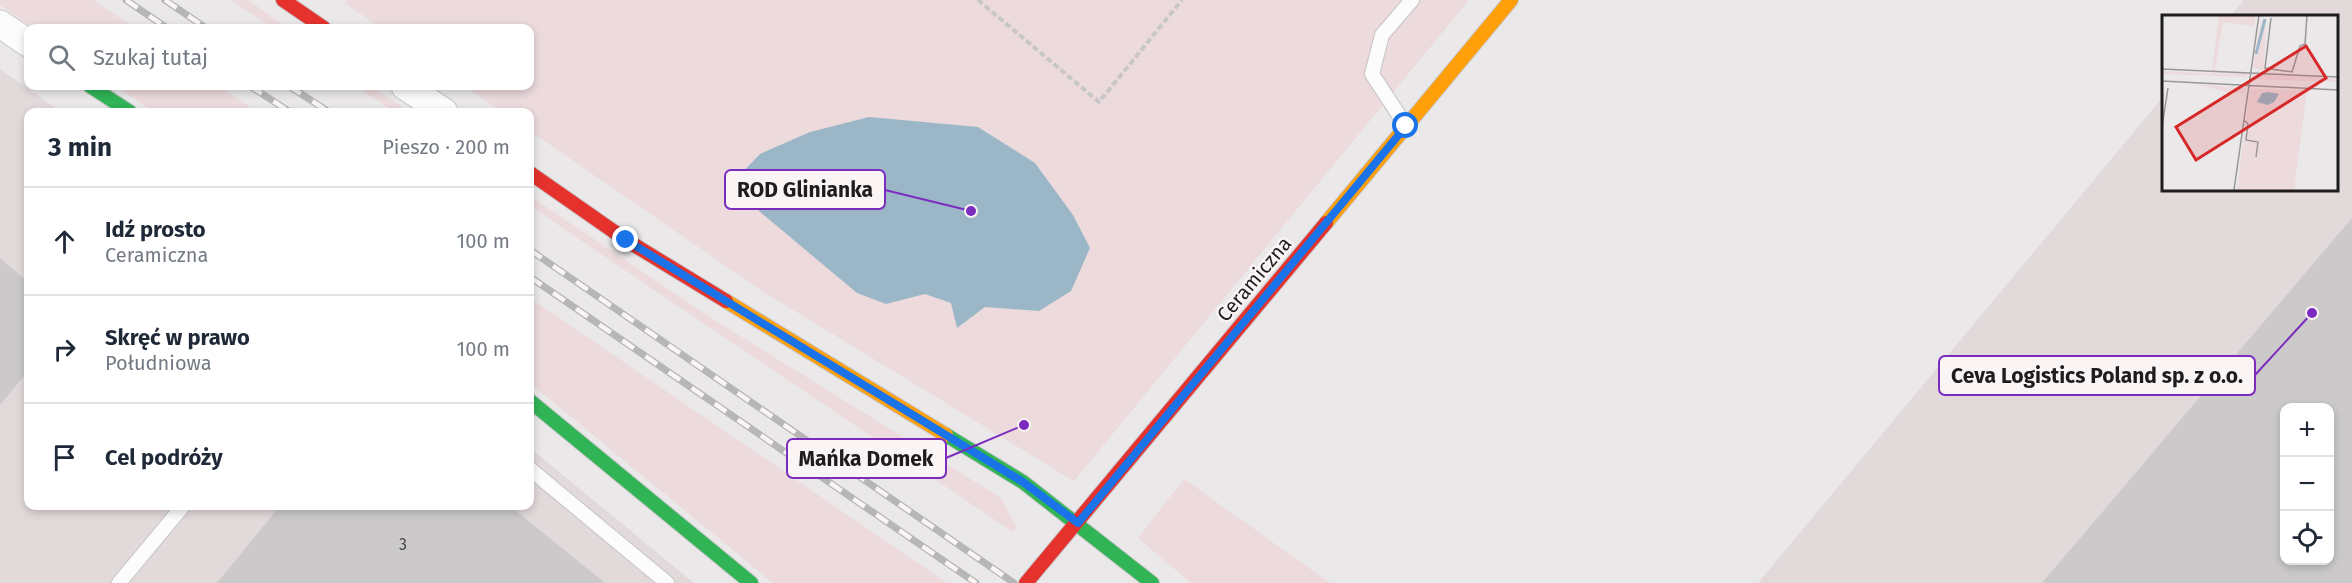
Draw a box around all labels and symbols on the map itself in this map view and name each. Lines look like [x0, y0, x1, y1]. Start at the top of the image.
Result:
inset map [2162, 15, 2337, 190]
route start [1392, 112, 1418, 138]
callout: ROD Glinianka [725, 170, 885, 209]
text: ROD Glinianka [737, 177, 873, 203]
route end [612, 226, 638, 252]
street label: Ceramiczna [1212, 232, 1296, 326]
callout: Ceva Logistics Poland sp. z o.o. [1939, 356, 2255, 395]
text: Ceva Logistics Poland sp. z o.o. [1951, 363, 2243, 389]
callout: Mańka Domek [787, 439, 946, 478]
text: Mańka Domek [799, 446, 934, 472]
house number: 3 [399, 535, 407, 554]

